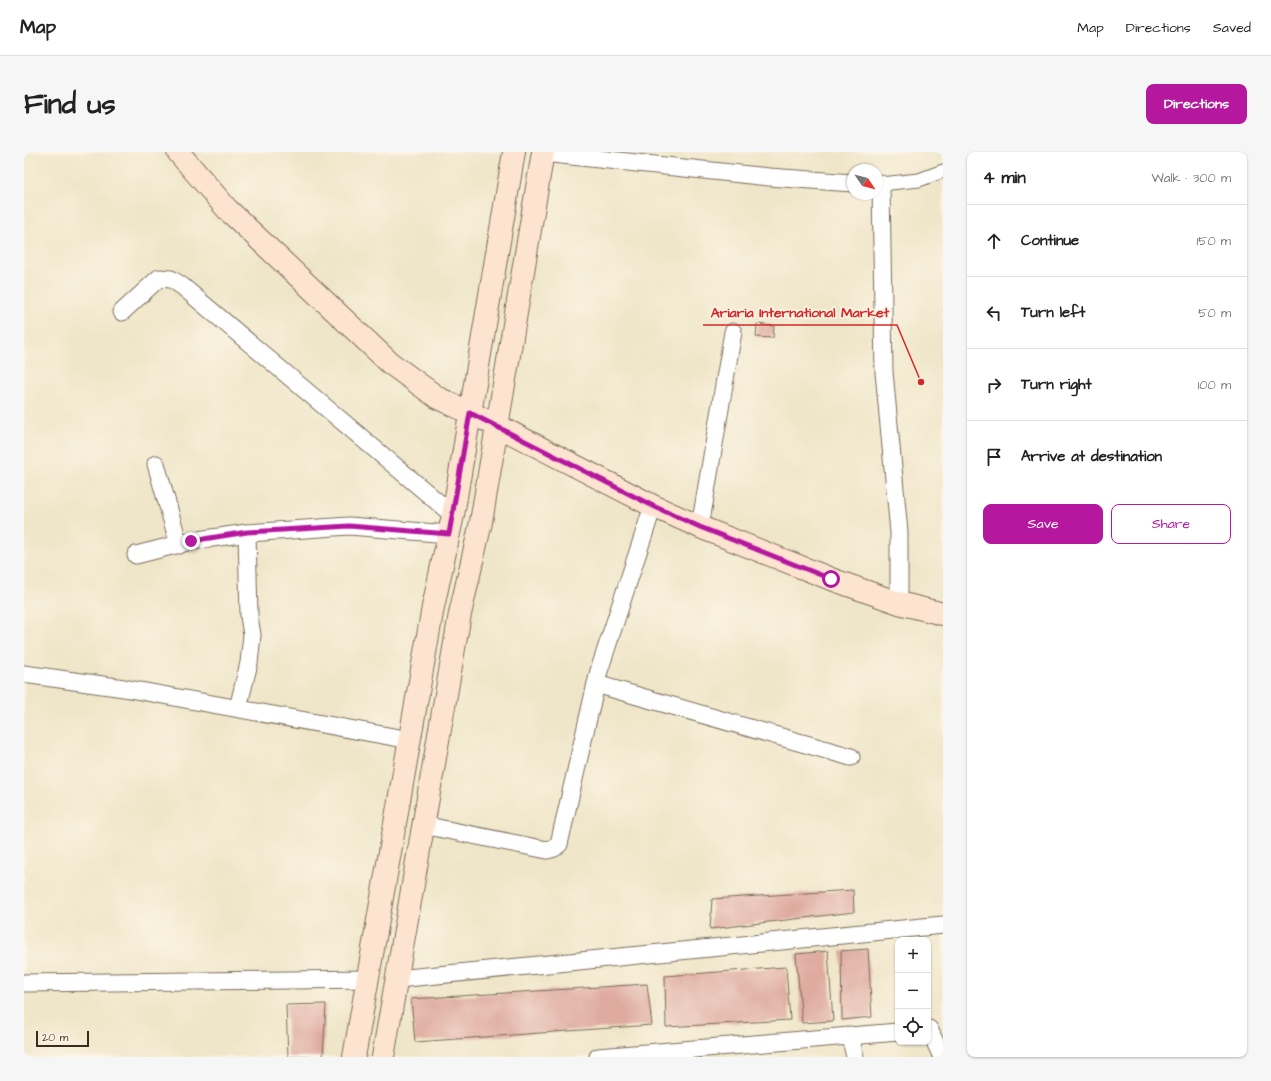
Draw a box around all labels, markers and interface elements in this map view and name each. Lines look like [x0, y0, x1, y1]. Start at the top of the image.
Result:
text: Map [20, 14, 56, 41]
text: Map [1077, 18, 1104, 38]
text: Directions [1126, 18, 1191, 38]
text: Saved [1213, 18, 1251, 38]
button: Directions [1146, 84, 1247, 124]
text: Find us [24, 85, 115, 124]
north arrow [847, 164, 883, 200]
text: 4 min [983, 166, 1026, 190]
text: Walk · 300 m [1152, 169, 1231, 187]
icon: ahead [983, 230, 1005, 252]
text: Continue [1021, 230, 1079, 251]
text: 150 m [1197, 232, 1231, 250]
callout: Ariaria International Market [703, 299, 897, 325]
icon: left [983, 302, 1005, 324]
text: Turn left [1021, 302, 1085, 323]
text: Ariaria International Market [711, 303, 890, 323]
text: 50 m [1198, 304, 1231, 322]
icon: right [983, 374, 1005, 396]
text: Turn right [1021, 374, 1092, 395]
text: 100 m [1198, 376, 1231, 394]
icon: arrive [983, 446, 1005, 468]
text: Arrive at destination [1021, 446, 1162, 467]
button: Save [983, 504, 1103, 544]
button: Share [1111, 504, 1231, 544]
route end [182, 532, 200, 550]
route start [822, 570, 840, 588]
map controls [895, 937, 931, 1045]
button: + [895, 937, 931, 973]
button: − [895, 973, 931, 1009]
button: locate [895, 1009, 931, 1045]
scale bar [36, 1029, 89, 1048]
text: 20 m [42, 1030, 68, 1045]

